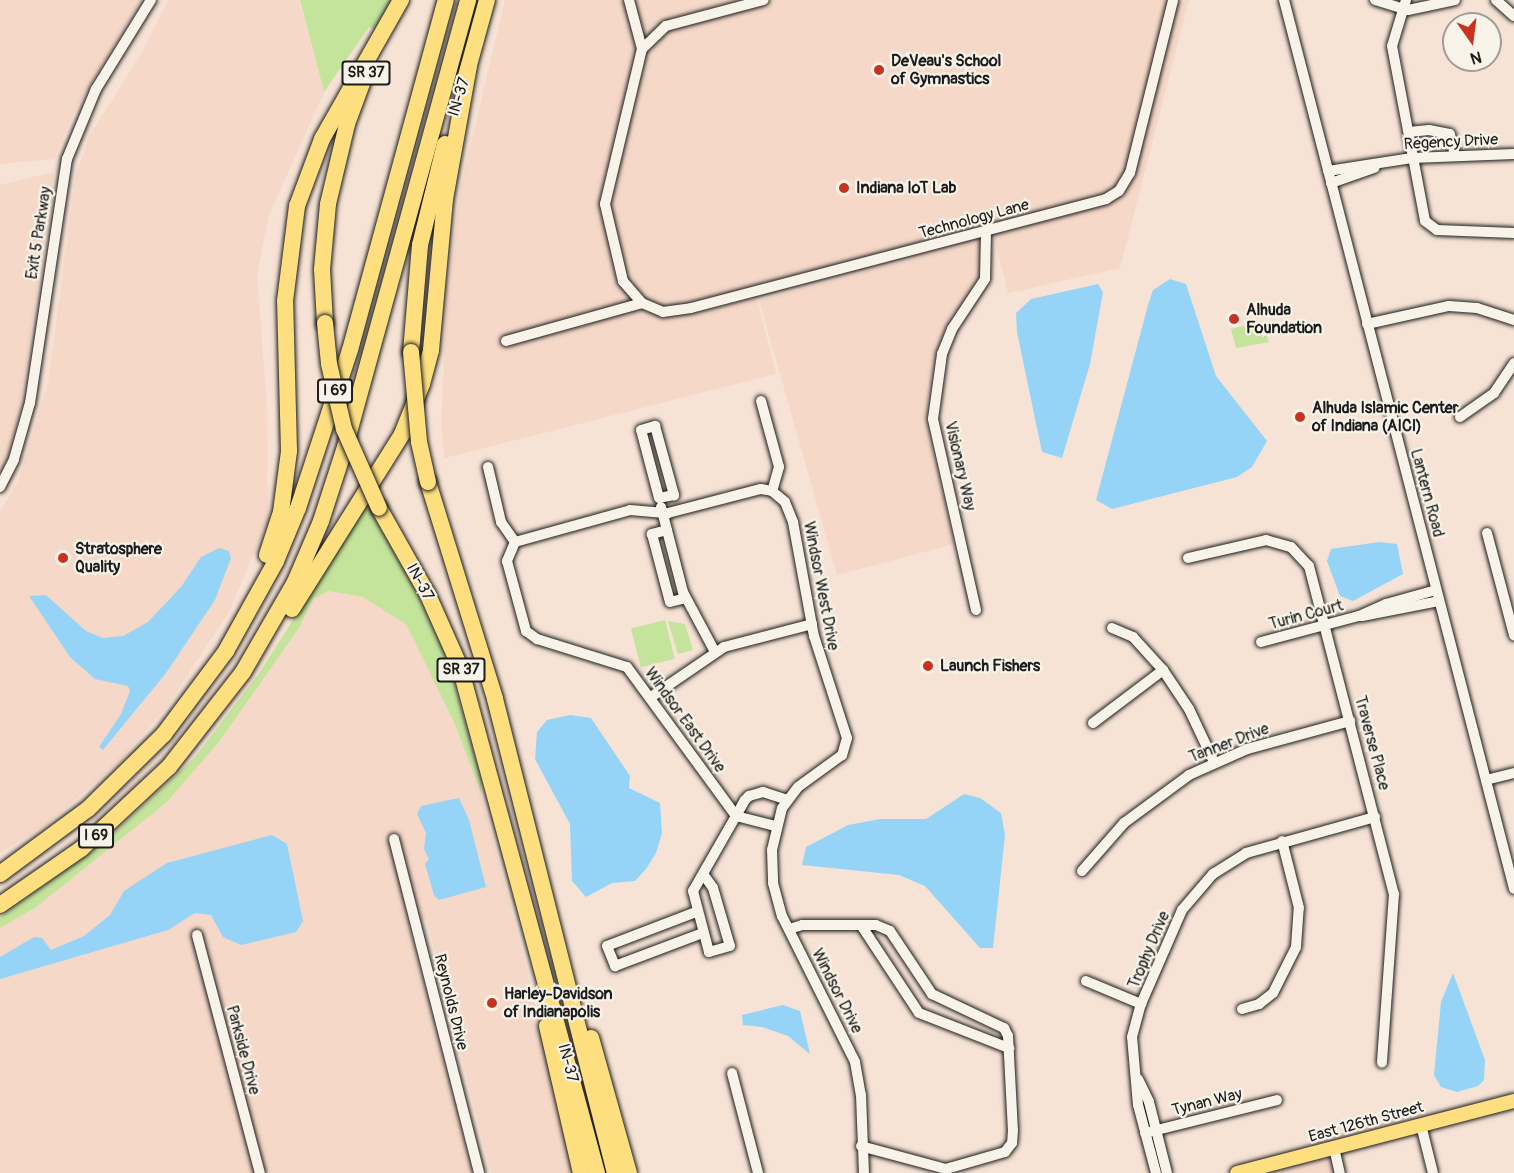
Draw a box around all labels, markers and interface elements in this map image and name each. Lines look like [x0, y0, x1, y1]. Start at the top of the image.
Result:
north arrow [1442, 12, 1502, 72]
text: N [1468, 47, 1484, 69]
place label: DeVeau's School of Gymnastics [891, 51, 1001, 89]
road number: SR 37 [340, 61, 392, 85]
marker: DeVeau's School of Gymnastics [872, 63, 886, 77]
street label: IN-37 [444, 75, 474, 119]
street label: Regency Drive [1403, 130, 1499, 154]
place label: Indiana IoT Lab [856, 178, 956, 198]
marker: Indiana IoT Lab [837, 181, 851, 195]
street label: Exit 5 Parkway [22, 185, 56, 281]
street label: Technology Lane [917, 195, 1031, 243]
place label: Alhuda Foundation [1246, 300, 1322, 338]
marker: Alhuda Foundation [1227, 312, 1241, 326]
road number: I 69 [317, 379, 353, 403]
place label: Alhuda Islamic Center of Indiana (AICI) [1312, 398, 1458, 436]
marker: Alhuda Islamic Center of Indiana (AICI) [1293, 410, 1307, 424]
street label: Visionary Way [940, 419, 980, 513]
street label: Lantern Road [1406, 447, 1448, 539]
street label: Windsor West Drive [799, 520, 843, 652]
place label: Stratosphere Quality [75, 539, 162, 577]
marker: Stratosphere Quality [56, 551, 70, 565]
street label: IN-37 [402, 560, 438, 604]
street label: Turin Court [1267, 596, 1345, 634]
place label: Launch Fishers [940, 656, 1040, 676]
road number: SR 37 [436, 658, 486, 682]
marker: Launch Fishers [921, 659, 935, 673]
street label: Windsor East Drive [640, 664, 730, 776]
street label: Traverse Place [1350, 694, 1394, 792]
street label: Tanner Drive [1186, 719, 1272, 767]
road number: I 69 [78, 824, 114, 848]
street label: Trophy Drive [1124, 908, 1174, 992]
street label: Windsor Drive [807, 946, 867, 1036]
street label: Reynolds Drive [430, 952, 472, 1052]
place label: Harley-Davidson of Indianapolis [504, 984, 613, 1022]
marker: Harley-Davidson of Indianapolis [485, 996, 499, 1010]
street label: Parkside Drive [222, 1003, 264, 1097]
street label: IN-37 [554, 1041, 582, 1085]
street label: Tynan Way [1170, 1084, 1244, 1120]
street label: East 126th Street [1306, 1097, 1426, 1147]

